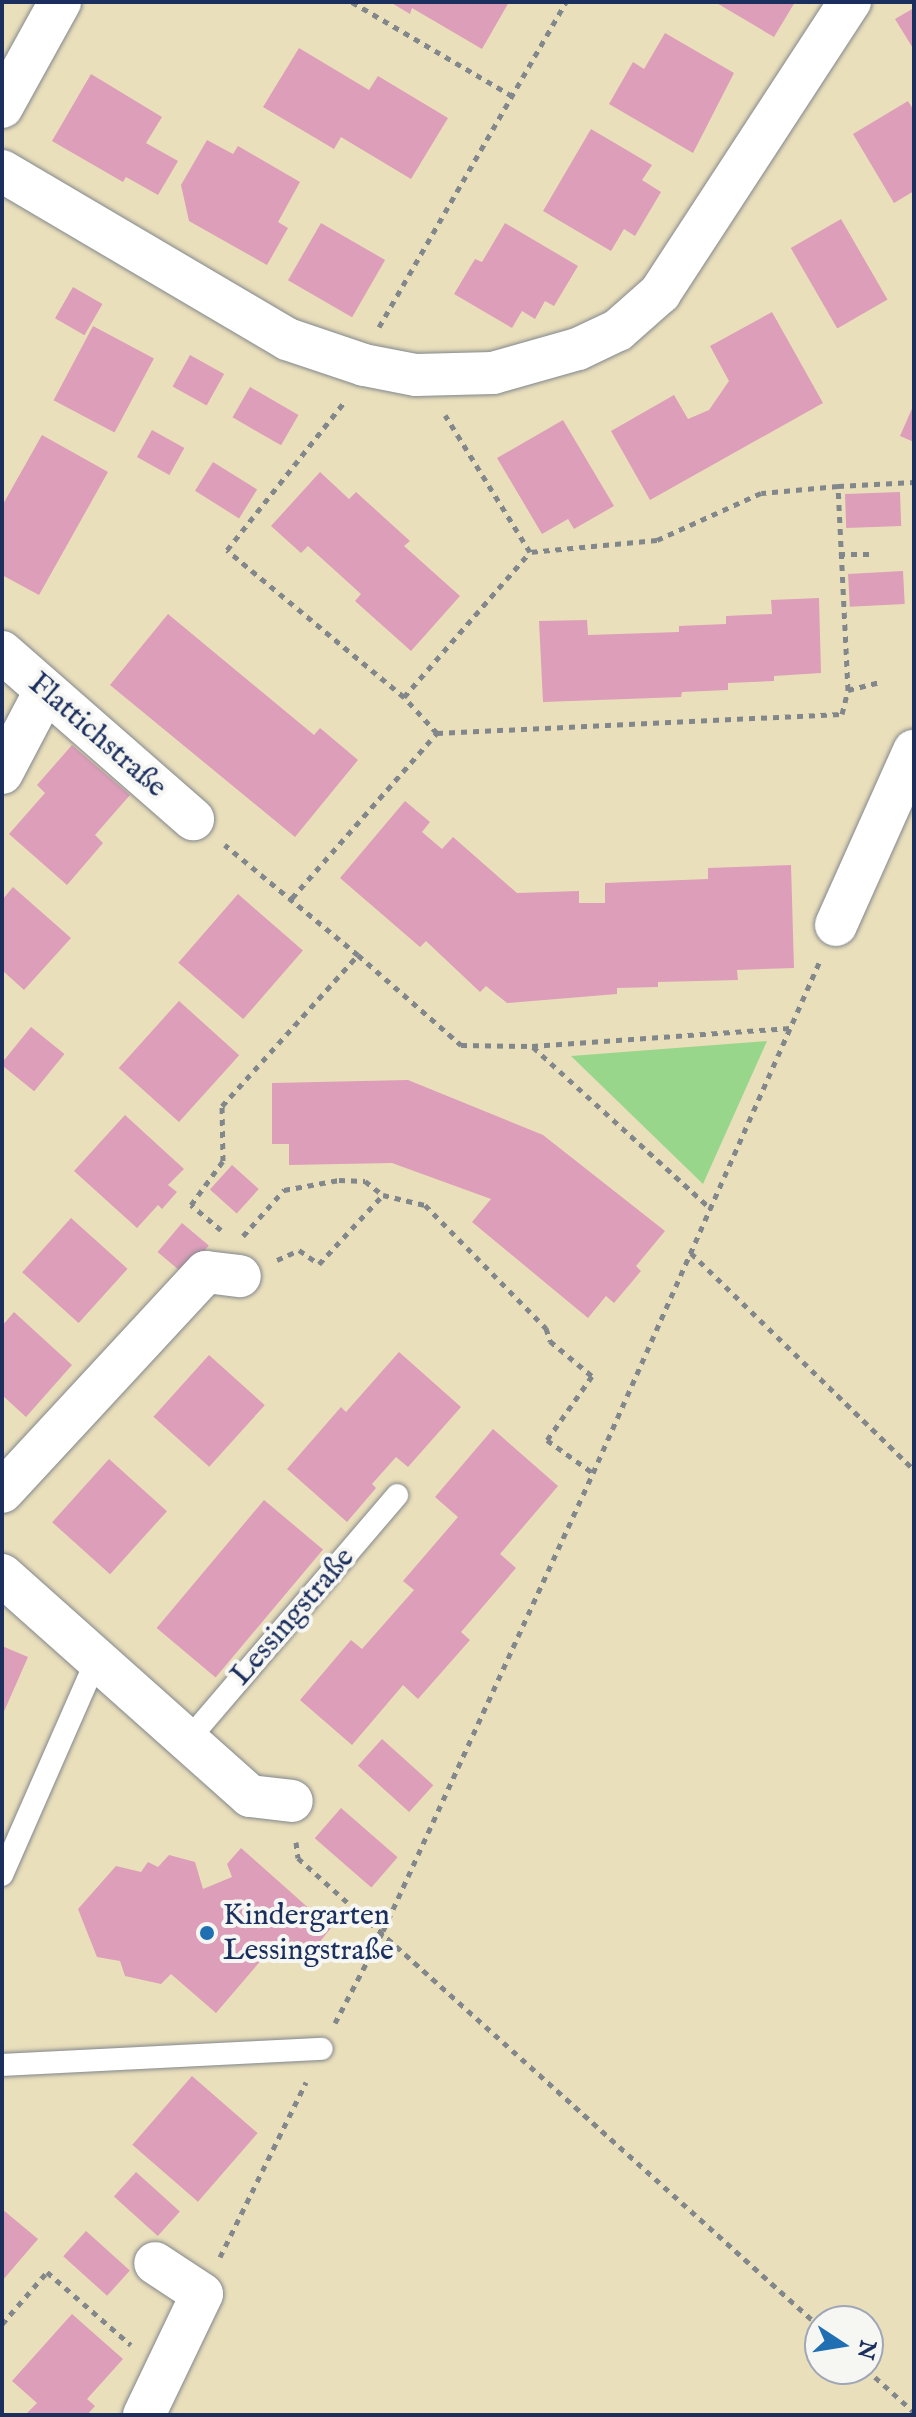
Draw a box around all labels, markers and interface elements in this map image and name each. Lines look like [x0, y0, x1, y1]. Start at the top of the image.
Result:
street label: Flattichstraße [20, 666, 174, 806]
street label: Lessingstraße [223, 1541, 363, 1693]
place label: Kindergarten Lessingstraße [223, 1898, 394, 1968]
marker: Kindergarten Lessingstraße [198, 1924, 216, 1942]
north arrow [804, 2305, 884, 2385]
text: N [850, 2337, 881, 2362]

